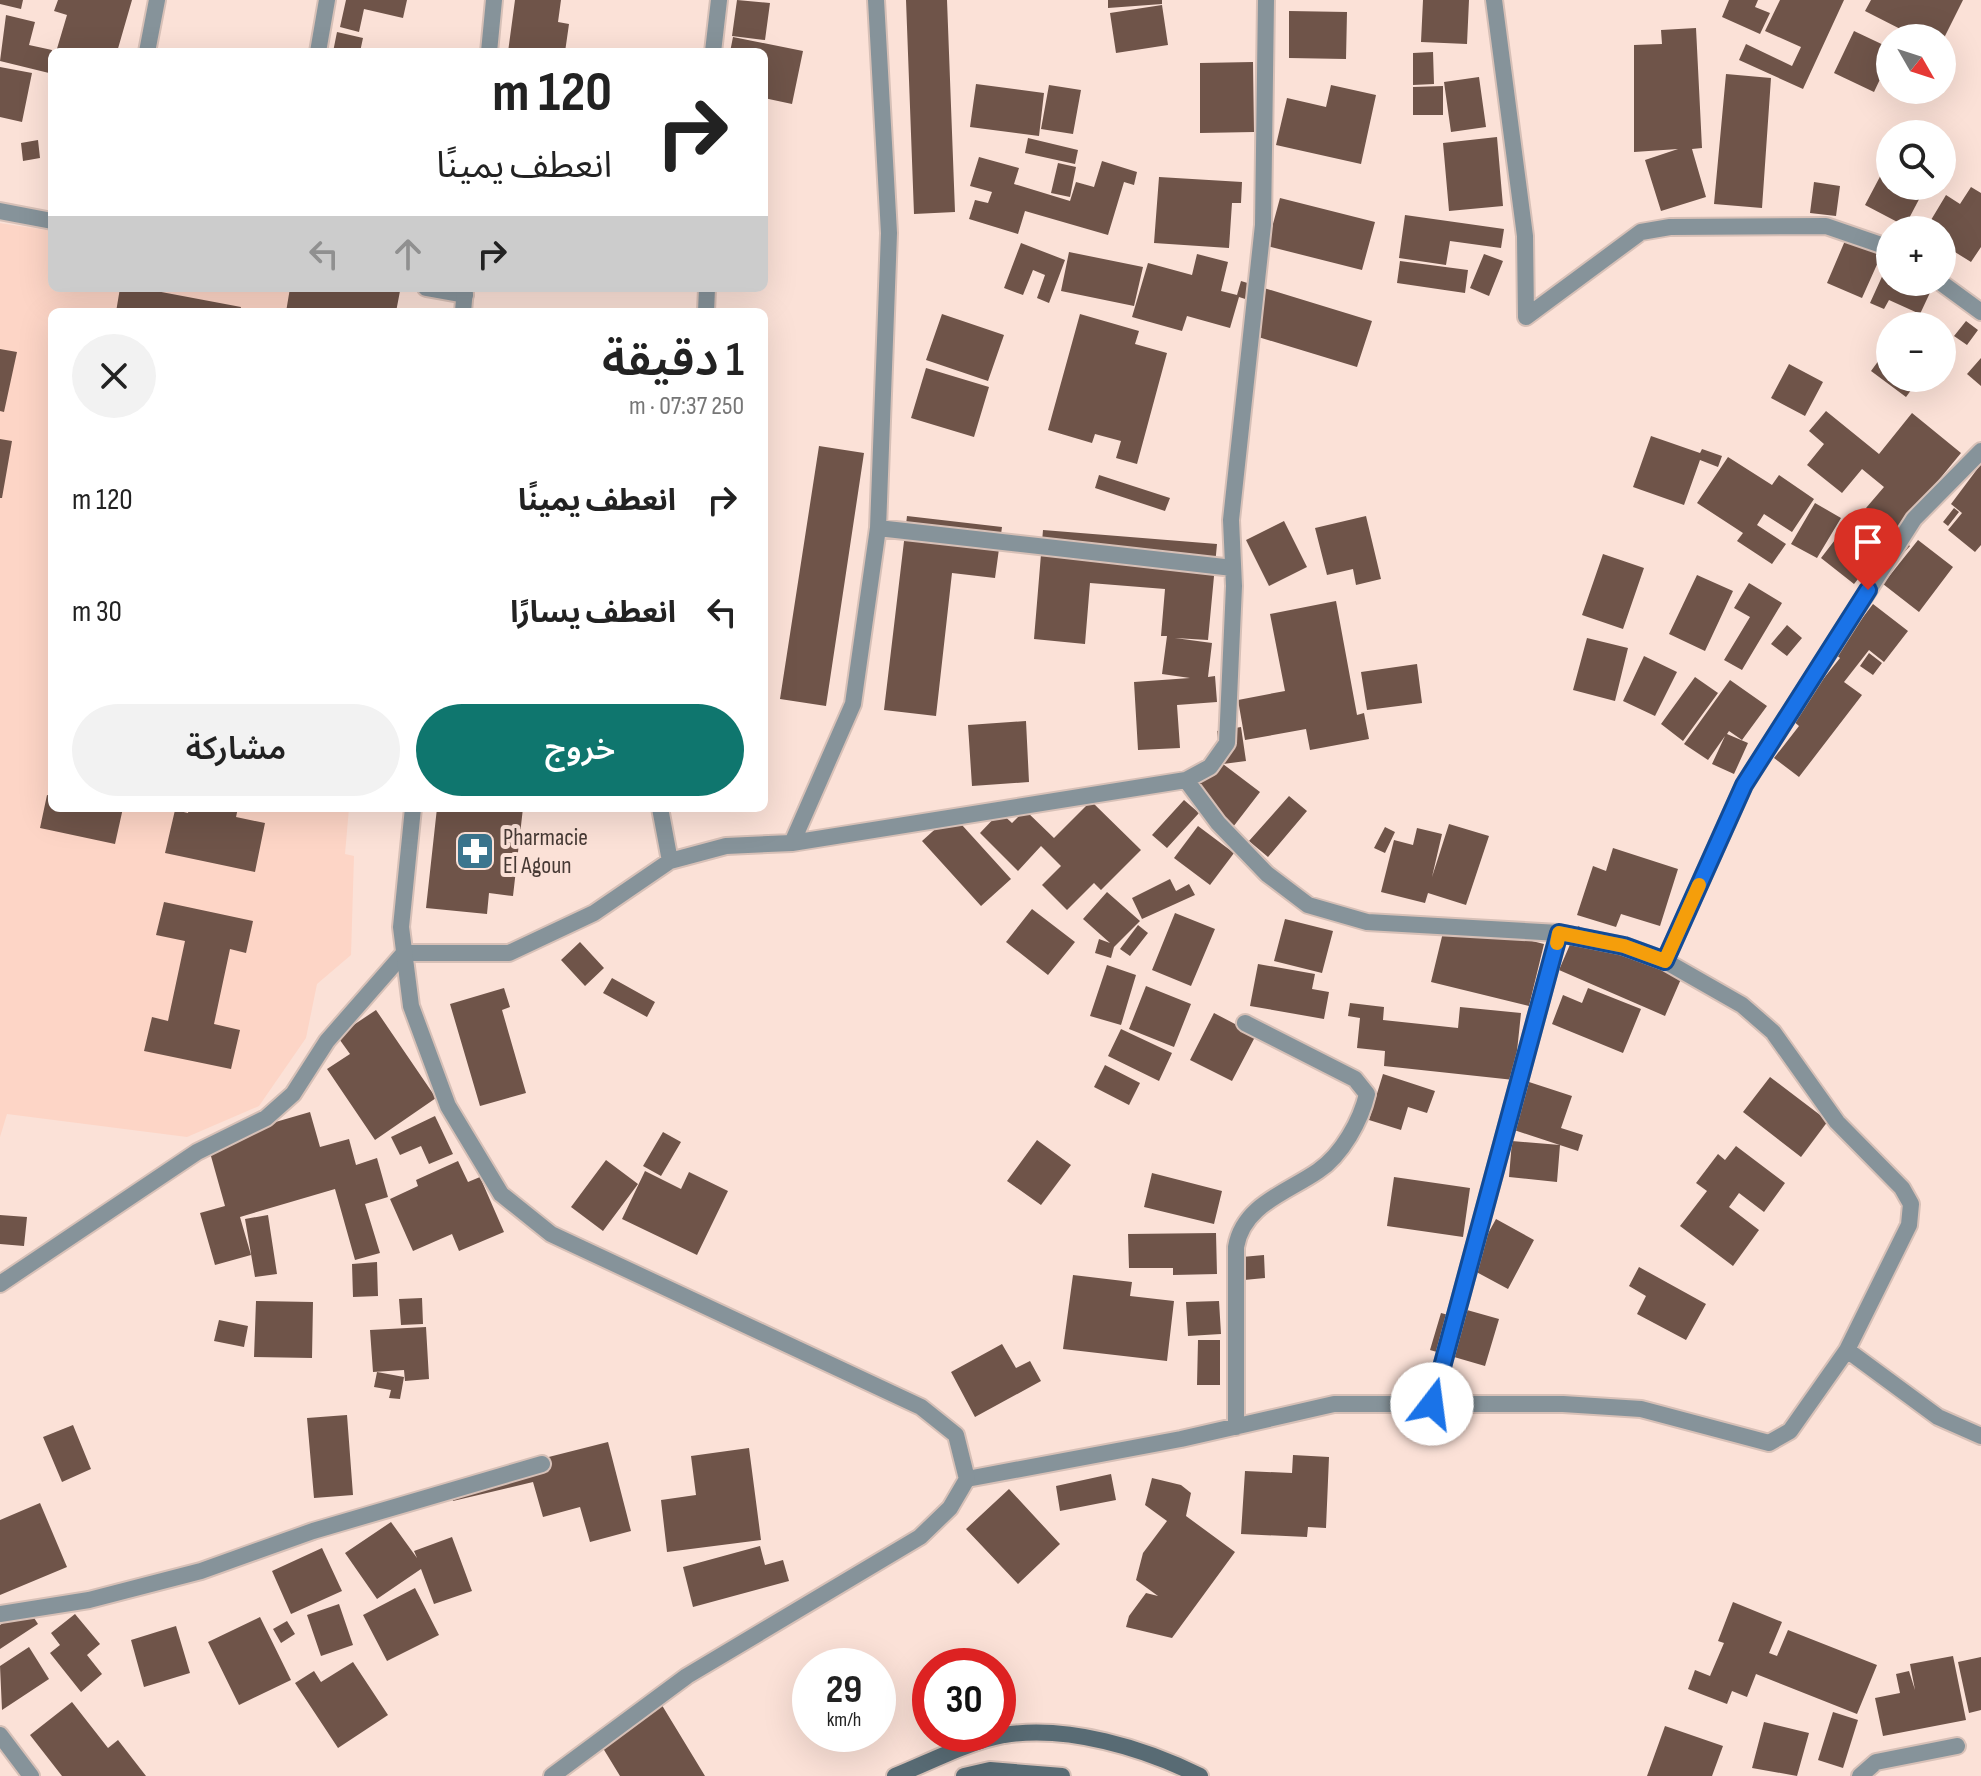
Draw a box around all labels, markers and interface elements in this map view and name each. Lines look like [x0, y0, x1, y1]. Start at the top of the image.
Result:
north arrow [1876, 24, 1956, 104]
map controls [1876, 24, 1956, 392]
text: 120 m [492, 60, 612, 127]
icon: right [640, 80, 744, 184]
button: search [1876, 120, 1956, 200]
text: انعطف يمينًا [436, 145, 612, 188]
button: + [1876, 216, 1956, 296]
icon: left [302, 232, 346, 276]
icon: ahead [386, 232, 430, 276]
icon: right [470, 232, 514, 276]
button: − [1876, 312, 1956, 392]
text: 1 دقيقة [602, 332, 744, 389]
button: close [72, 334, 156, 418]
text: 250 m · 07:37 [629, 391, 744, 422]
icon: right [700, 478, 744, 522]
text: 120 m [72, 482, 133, 518]
text: انعطف يمينًا [518, 483, 676, 519]
pin [1834, 508, 1902, 590]
icon: arrive [1846, 520, 1890, 564]
icon: left [700, 590, 744, 634]
text: 30 m [72, 594, 122, 630]
text: انعطف يسارًا [510, 595, 676, 631]
button: مشاركة [72, 704, 400, 796]
button: خروج [416, 704, 744, 796]
place label: Pharmacie El Agoun [503, 823, 588, 880]
pharmacy icon: Pharmacie El Agoun [454, 830, 496, 872]
position arrow [1390, 1362, 1474, 1446]
speed limit sign: 30 [912, 1648, 1016, 1752]
text: 29 [826, 1666, 862, 1714]
text: km/h [827, 1708, 861, 1732]

